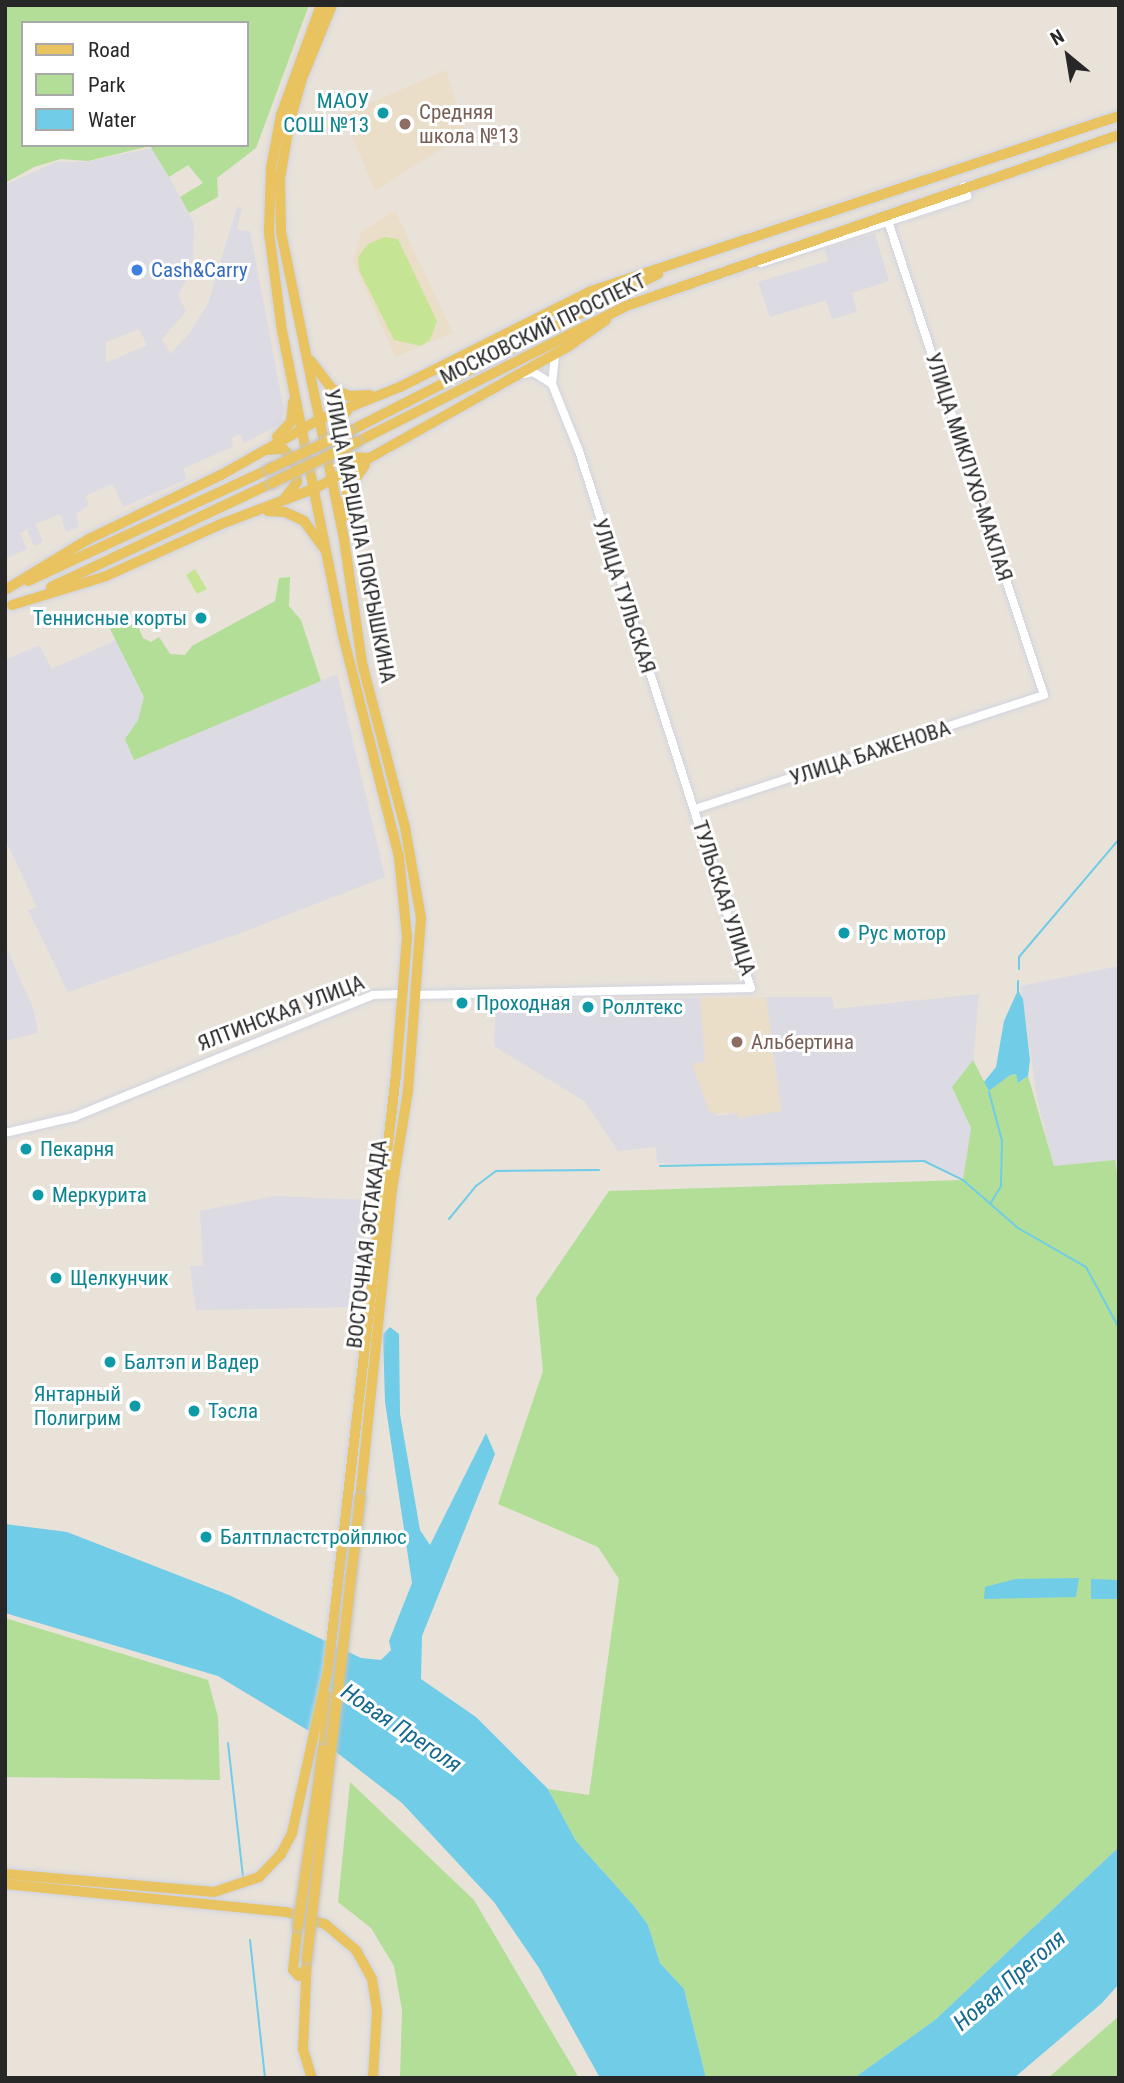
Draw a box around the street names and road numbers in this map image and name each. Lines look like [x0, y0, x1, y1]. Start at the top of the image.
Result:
street label: МОСКОВСКИЙ ПРОСПЕКТ [436, 268, 650, 390]
street label: УЛИЦА МИКЛУХО-МАКЛАЯ [920, 350, 1018, 584]
street label: УЛИЦА МАРШАЛА ПОКРЫШКИНА [319, 387, 401, 685]
street label: УЛИЦА ТУЛЬСКАЯ [587, 515, 661, 677]
street label: УЛИЦА БАЖЕНОВА [787, 715, 953, 791]
street label: ТУЛЬСКАЯ УЛИЦА [687, 817, 761, 979]
street label: ЯЛТИНСКАЯ УЛИЦА [194, 970, 368, 1056]
street label: ВОСТОЧНАЯ ЭСТАКАДА [342, 1138, 392, 1350]

